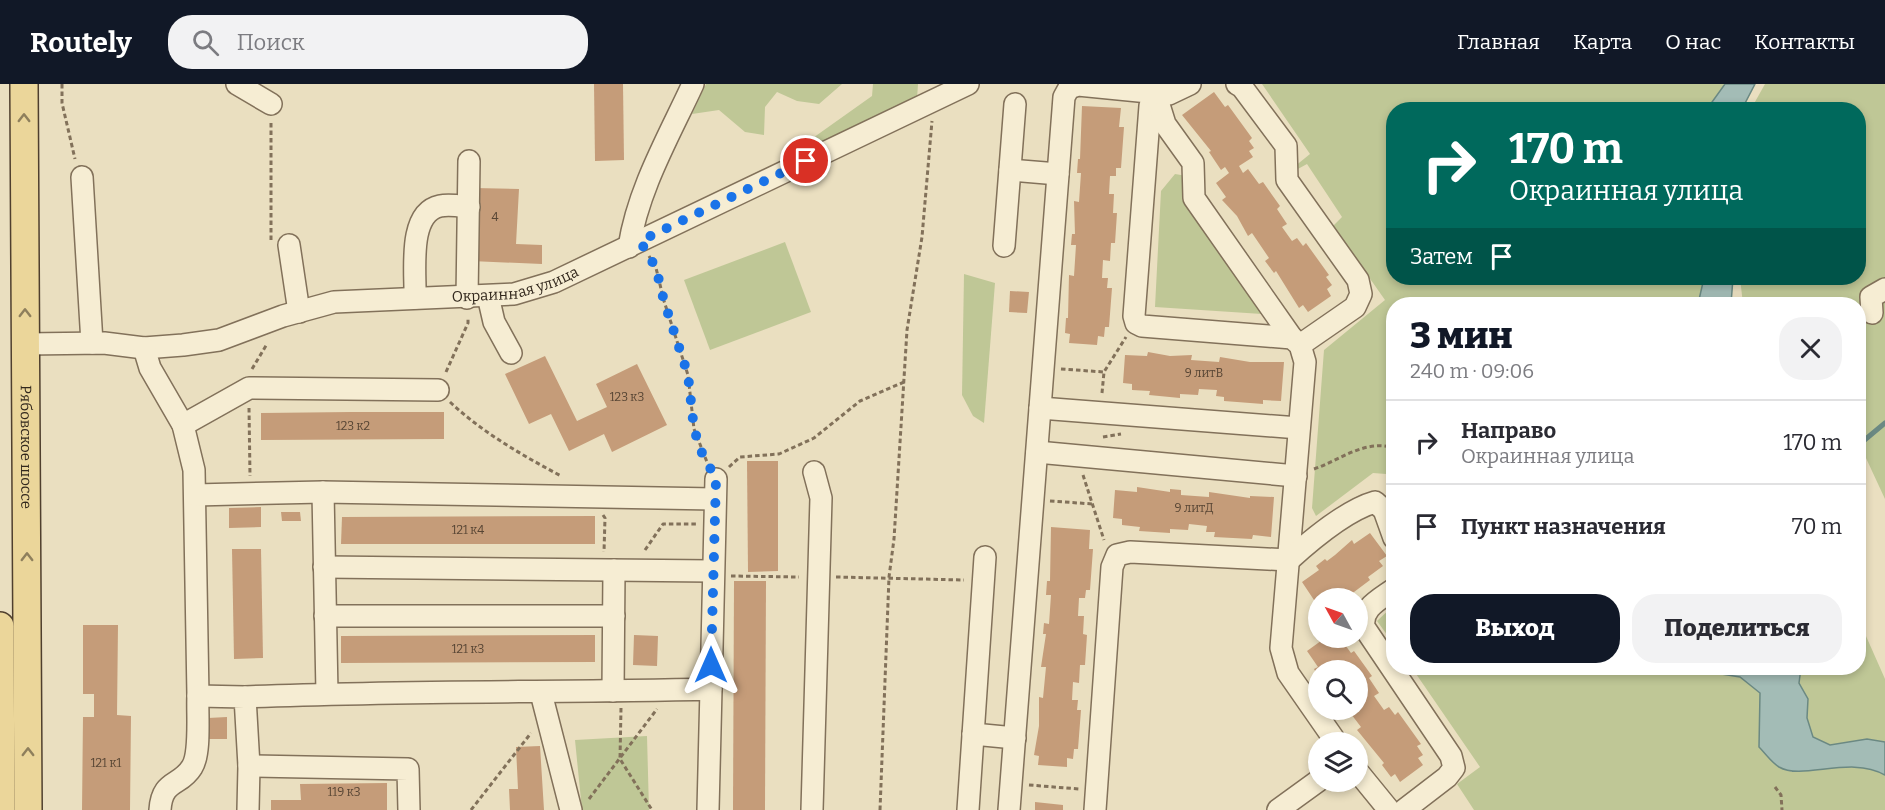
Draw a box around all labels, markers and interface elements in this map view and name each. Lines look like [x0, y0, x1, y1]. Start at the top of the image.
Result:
search box [168, 15, 588, 69]
text: Routely [30, 26, 132, 59]
icon: search [189, 26, 222, 59]
text: Поиск [237, 29, 305, 56]
text: Главная [1457, 29, 1540, 55]
text: Карта [1573, 29, 1632, 55]
text: О нас [1665, 29, 1721, 55]
text: Контакты [1754, 29, 1855, 55]
one-way arrow [18, 113, 30, 122]
text: 170 m [1509, 124, 1623, 174]
icon: right [1410, 126, 1488, 204]
pin [780, 135, 831, 186]
icon: arrive [789, 144, 822, 177]
text: Окраинная улица [1509, 175, 1743, 207]
house number: 4 [491, 210, 499, 224]
icon: arrive [1485, 240, 1518, 273]
text: Затем [1410, 243, 1473, 270]
street label: Окраинная улица [451, 263, 581, 306]
one-way arrow [19, 308, 31, 317]
text: 3 мин [1410, 314, 1513, 358]
button: close [1779, 317, 1842, 380]
text: 240 m · 09:06 [1410, 359, 1534, 383]
house number: 9 литВ [1185, 366, 1223, 380]
street label: Рябовское шоссе [17, 385, 35, 509]
house number: 123 к3 [610, 390, 644, 404]
text: Направо [1461, 417, 1556, 444]
house number: 123 к2 [336, 419, 370, 433]
icon: right [1410, 426, 1443, 459]
text: 170 m [1783, 429, 1842, 456]
text: Окраинная улица [1461, 444, 1635, 468]
house number: 9 литД [1175, 501, 1213, 515]
icon: arrive [1410, 510, 1443, 543]
text: Пункт назначения [1461, 513, 1666, 540]
text: 70 m [1792, 513, 1842, 540]
house number: 121 к4 [452, 523, 484, 537]
one-way arrow [21, 552, 33, 561]
north arrow [1308, 588, 1368, 648]
map controls [1308, 588, 1368, 792]
button: Выход [1410, 594, 1620, 663]
button: Поделиться [1632, 594, 1842, 663]
position arrow [679, 633, 743, 697]
house number: 121 к3 [452, 642, 484, 656]
button: search [1308, 660, 1368, 720]
button: layers [1308, 732, 1368, 792]
one-way arrow [22, 747, 34, 756]
house number: 121 к1 [91, 756, 121, 770]
house number: 119 к3 [327, 785, 361, 799]

